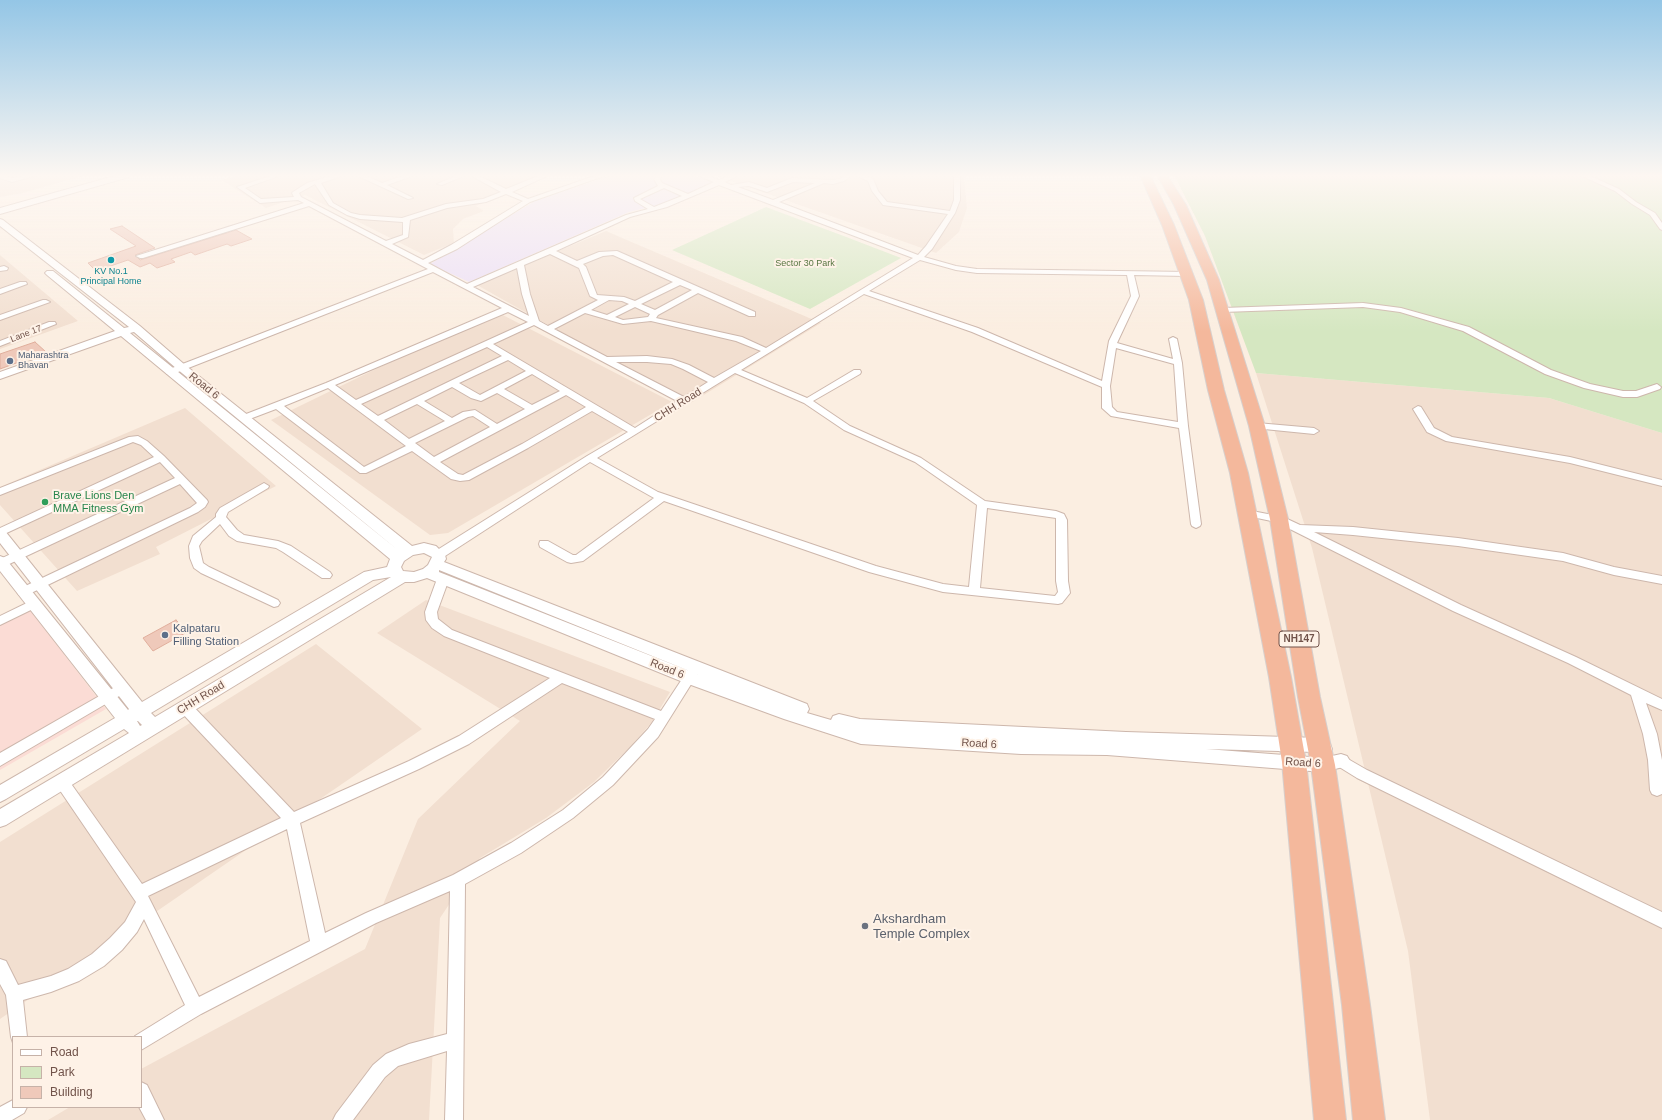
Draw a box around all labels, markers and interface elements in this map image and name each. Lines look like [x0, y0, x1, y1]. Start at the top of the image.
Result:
marker: KV No.1 Principal Home [106, 255, 116, 265]
park label: Sector 30 Park [775, 259, 835, 269]
place label: KV No.1 Principal Home [80, 267, 142, 288]
street label: Lane 17 [9, 323, 43, 345]
place label: Maharashtra Bhavan [18, 351, 69, 372]
marker: Maharashtra Bhavan [5, 356, 15, 366]
street label: Road 6 [186, 370, 222, 402]
street label: CHH Road [652, 385, 704, 425]
place label: Brave Lions Den MMA Fitness Gym [53, 489, 143, 515]
marker: Brave Lions Den MMA Fitness Gym [40, 497, 50, 507]
place label: Kalpataru Filling Station [173, 622, 239, 648]
marker: Kalpataru Filling Station [160, 630, 170, 640]
road number: NH147 [1279, 631, 1319, 647]
street label: Road 6 [648, 656, 686, 682]
street label: CHH Road [175, 679, 227, 717]
street label: Road 6 [961, 736, 997, 752]
street label: Road 6 [1285, 755, 1321, 771]
place label: Akshardham Temple Complex [873, 911, 970, 942]
marker: Akshardham Temple Complex [860, 921, 870, 931]
legend [12, 1036, 142, 1108]
text: Road [50, 1045, 79, 1059]
text: Park [50, 1065, 75, 1079]
text: Building [50, 1085, 93, 1099]

